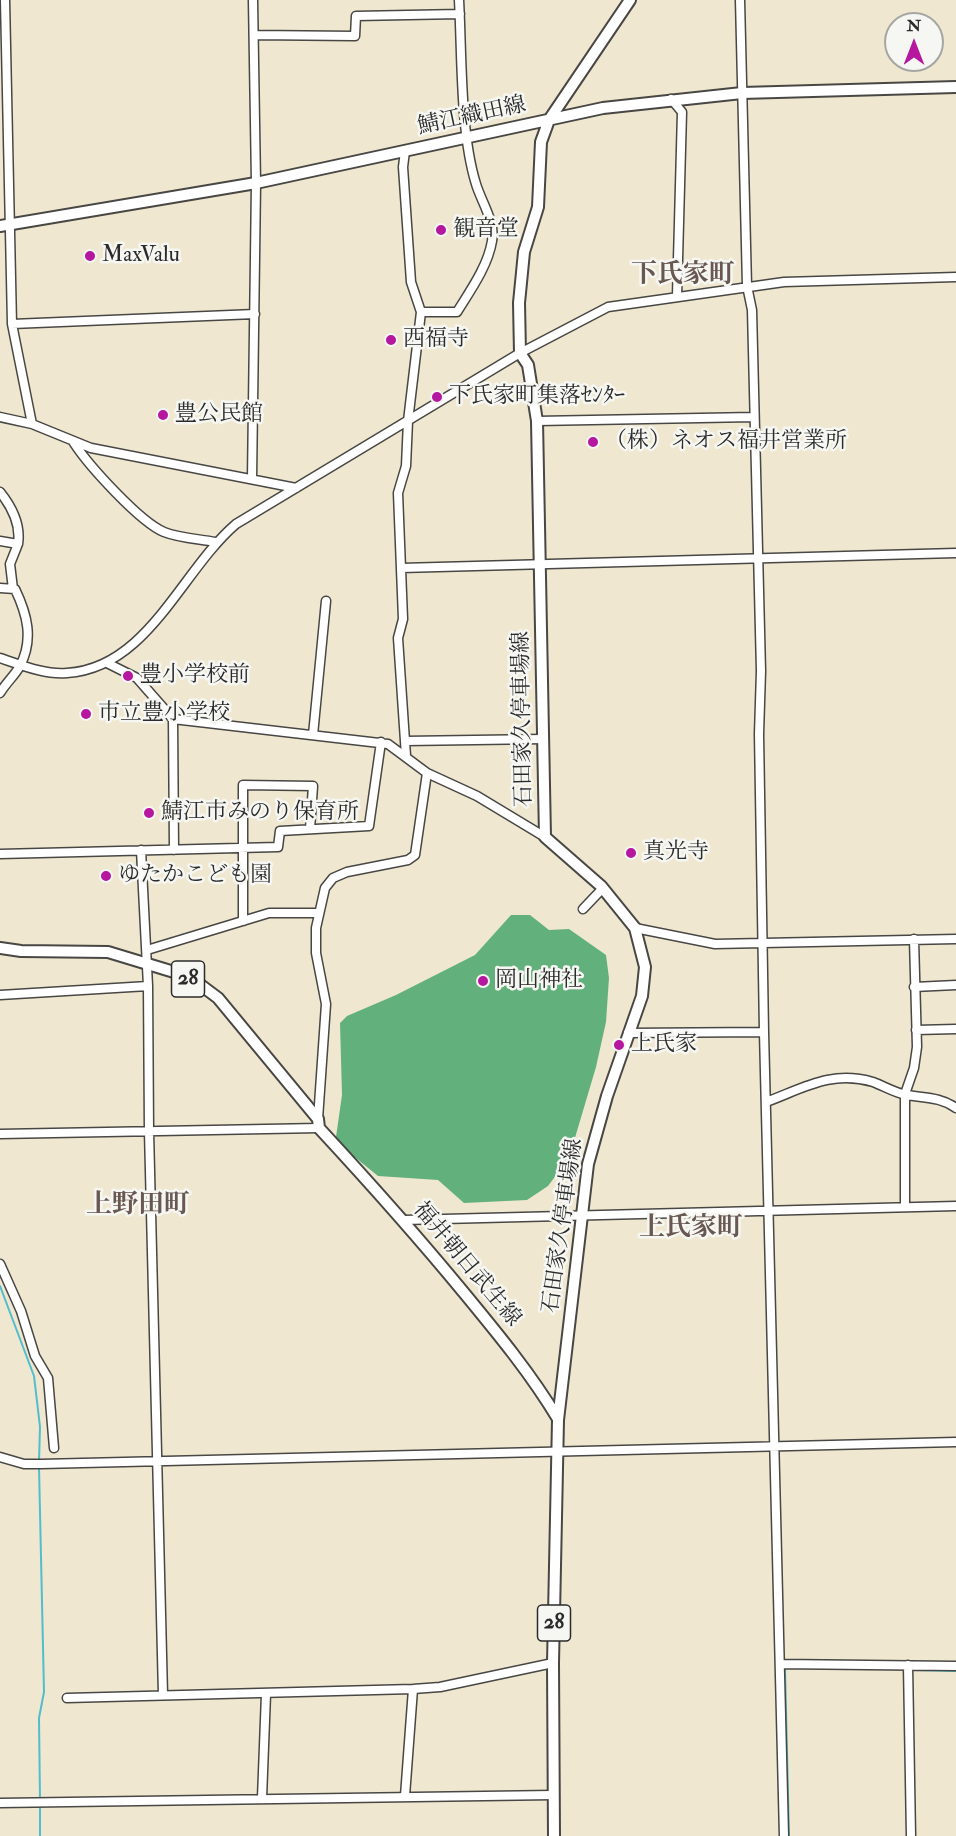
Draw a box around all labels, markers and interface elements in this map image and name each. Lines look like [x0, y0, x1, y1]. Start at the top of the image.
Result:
north arrow [884, 12, 944, 72]
text: N [907, 16, 921, 36]
street label: 鯖江織田線 [415, 93, 529, 141]
place label: 観音堂 [453, 217, 519, 243]
marker: 観音堂 [434, 223, 448, 237]
place label: MaxValu [102, 243, 180, 269]
marker: MaxValu [83, 249, 97, 263]
district label: 下氏家町 [631, 260, 735, 292]
place label: 西福寺 [403, 327, 469, 353]
marker: 西福寺 [384, 333, 398, 347]
place label: 下氏家町集落ｾﾝﾀｰ [449, 384, 625, 410]
marker: 下氏家町集落ｾﾝﾀｰ [430, 390, 444, 404]
place label: 豊公民館 [175, 402, 263, 428]
marker: 豊公民館 [156, 408, 170, 422]
place label: （株）ネオス福井営業所 [605, 429, 847, 455]
marker: （株）ネオス福井営業所 [586, 435, 600, 449]
street label: 石田家久停車場線 [509, 631, 539, 807]
place label: 豊小学校前 [140, 663, 250, 689]
marker: 豊小学校前 [121, 669, 135, 683]
place label: 市立豊小学校 [98, 701, 230, 727]
marker: 市立豊小学校 [79, 707, 93, 721]
place label: 鯖江市みのり保育所 [161, 800, 359, 826]
marker: 鯖江市みのり保育所 [142, 806, 156, 820]
place label: 真光寺 [643, 840, 709, 866]
marker: 真光寺 [624, 846, 638, 860]
place label: ゆたかこども園 [118, 863, 272, 889]
marker: ゆたかこども園 [99, 869, 113, 883]
road number: 28 [172, 961, 204, 997]
place label: 岡山神社 [495, 968, 583, 994]
marker: 岡山神社 [476, 974, 490, 988]
place label: 上氏家 [631, 1032, 697, 1058]
marker: 上氏家 [612, 1038, 626, 1052]
street label: 石田家久停車場線 [539, 1137, 589, 1315]
district label: 上野田町 [86, 1190, 190, 1222]
street label: 福井朝日武生線 [406, 1198, 526, 1332]
district label: 上氏家町 [639, 1213, 743, 1245]
road number: 28 [538, 1605, 570, 1641]

